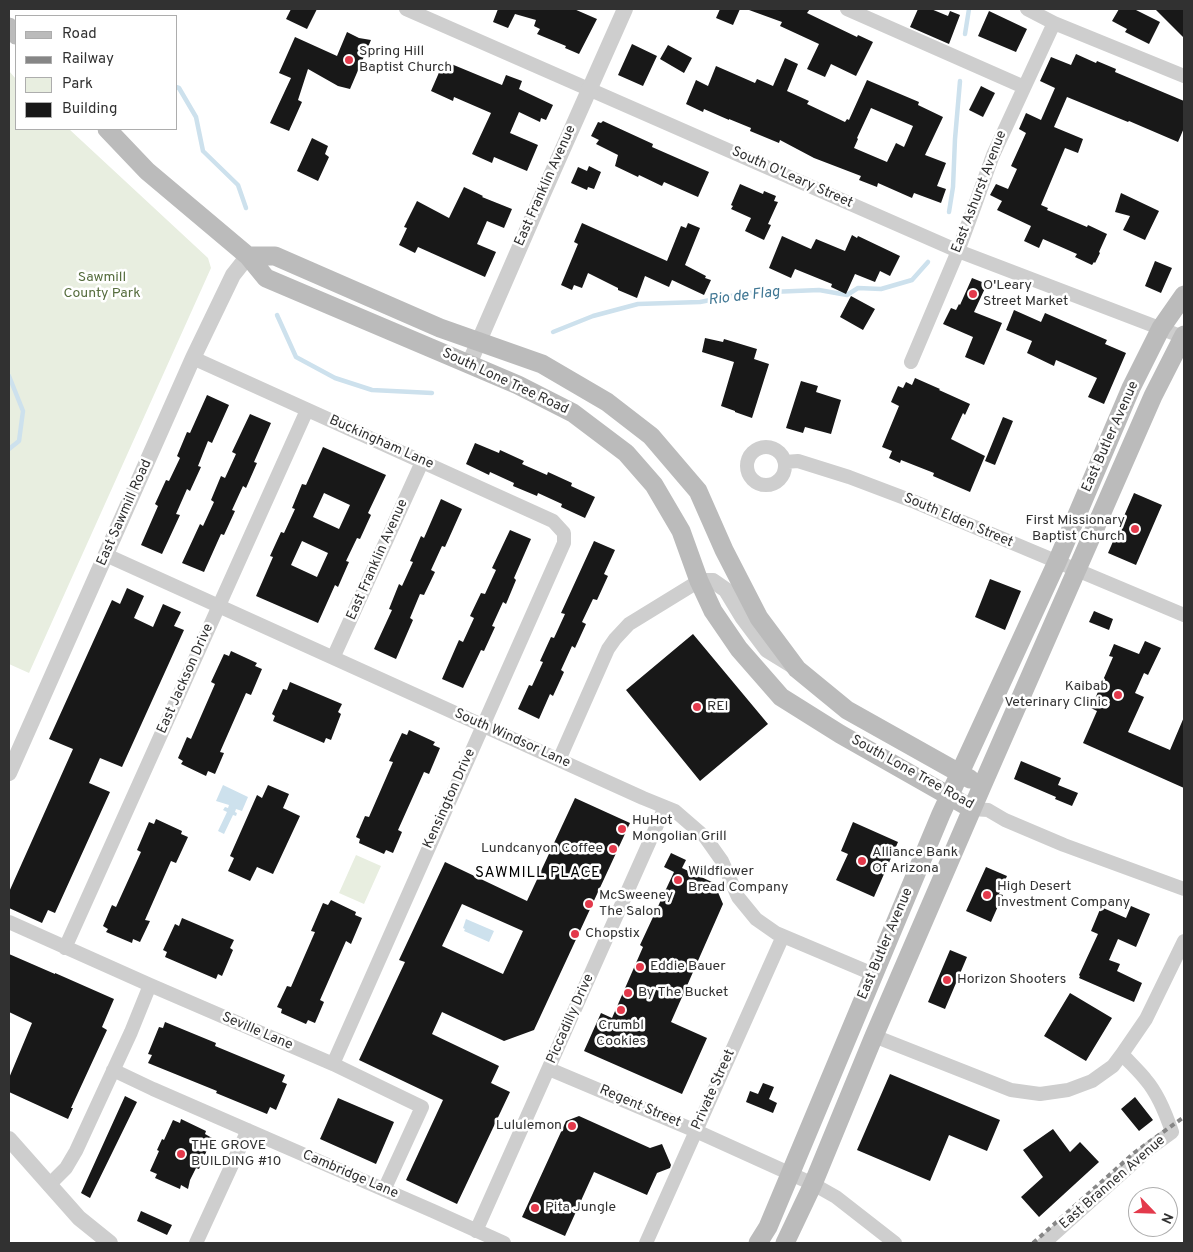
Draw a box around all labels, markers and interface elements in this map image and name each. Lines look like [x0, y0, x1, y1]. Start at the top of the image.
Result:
legend [15, 15, 178, 130]
text: Road [62, 25, 97, 44]
place label: Spring Hill Baptist Church [359, 44, 452, 76]
text: Railway [62, 50, 114, 69]
marker: Spring Hill Baptist Church [343, 54, 355, 66]
text: Park [62, 75, 93, 94]
text: Building [62, 100, 117, 119]
street label: East Franklin Avenue [512, 123, 580, 249]
street label: East Ashurst Avenue [949, 128, 1011, 256]
street label: South O'Leary Street [729, 144, 855, 212]
park label: Sawmill County Park [63, 270, 141, 302]
place label: O'Leary Street Market [983, 278, 1068, 310]
water label: Rio de Flag [707, 284, 781, 310]
marker: O'Leary Street Market [967, 288, 979, 300]
street label: South Lone Tree Road [439, 345, 571, 419]
street label: East Butler Avenue [1079, 379, 1143, 495]
street label: Buckingham Lane [326, 412, 436, 474]
street label: East Sawmill Road [94, 457, 156, 569]
street label: South Elden Street [901, 490, 1015, 552]
street label: East Franklin Avenue [344, 497, 412, 623]
place label: First Missionary Baptist Church [1026, 513, 1125, 546]
marker: First Missionary Baptist Church [1129, 523, 1141, 535]
street label: East Jackson Drive [154, 621, 218, 737]
place label: Kaibab Veterinary Clinic [1005, 679, 1108, 712]
marker: Kaibab Veterinary Clinic [1112, 689, 1124, 701]
place label: REI [707, 699, 729, 715]
marker: REI [691, 701, 703, 713]
street label: South Windsor Lane [451, 706, 573, 772]
street label: South Lone Tree Road [848, 732, 976, 814]
street label: Kensington Drive [420, 746, 480, 852]
place label: HuHot Mongolian Grill [632, 813, 727, 846]
marker: HuHot Mongolian Grill [616, 823, 628, 835]
place label: Lundcanyon Coffee [481, 841, 603, 857]
marker: Lundcanyon Coffee [607, 843, 619, 855]
place label: Alliance Bank Of Arizona [872, 845, 958, 878]
marker: Alliance Bank Of Arizona [856, 855, 868, 867]
place label: Wildflower Bread Company [688, 864, 788, 896]
district label: SAWMILL PLACE [473, 865, 603, 883]
marker: Wildflower Bread Company [672, 874, 684, 886]
place label: High Desert Investment Company [997, 879, 1130, 912]
street label: East Butler Avenue [855, 886, 917, 1002]
place label: McSweeney The Salon [599, 888, 673, 920]
marker: High Desert Investment Company [981, 889, 993, 901]
marker: McSweeney The Salon [583, 898, 595, 910]
place label: Chopstix [585, 926, 640, 942]
marker: Chopstix [569, 928, 581, 940]
place label: Eddie Bauer [650, 959, 726, 975]
marker: Eddie Bauer [634, 961, 646, 973]
street label: Piccadilly Drive [544, 971, 598, 1067]
place label: Horizon Shooters [957, 972, 1066, 988]
marker: Horizon Shooters [941, 974, 953, 986]
place label: By The Bucket [638, 985, 728, 1001]
marker: By The Bucket [622, 987, 634, 999]
marker: Crumbl Cookies [615, 1004, 627, 1016]
street label: Seville Lane [219, 1010, 295, 1054]
place label: Crumbl Cookies [596, 1018, 646, 1050]
street label: Private Street [689, 1047, 739, 1133]
street label: Regent Street [597, 1082, 683, 1132]
place label: Lululemon [496, 1118, 562, 1134]
marker: Lululemon [566, 1120, 578, 1132]
street label: East Brannen Avenue [1057, 1133, 1169, 1233]
place label: THE GROVE BUILDING #10 [191, 1138, 281, 1170]
street label: Cambridge Lane [299, 1147, 401, 1203]
marker: THE GROVE BUILDING #10 [175, 1148, 187, 1160]
north arrow [1128, 1187, 1178, 1237]
place label: Pita Jungle [545, 1200, 616, 1216]
marker: Pita Jungle [529, 1202, 541, 1214]
text: N [1156, 1210, 1176, 1226]

